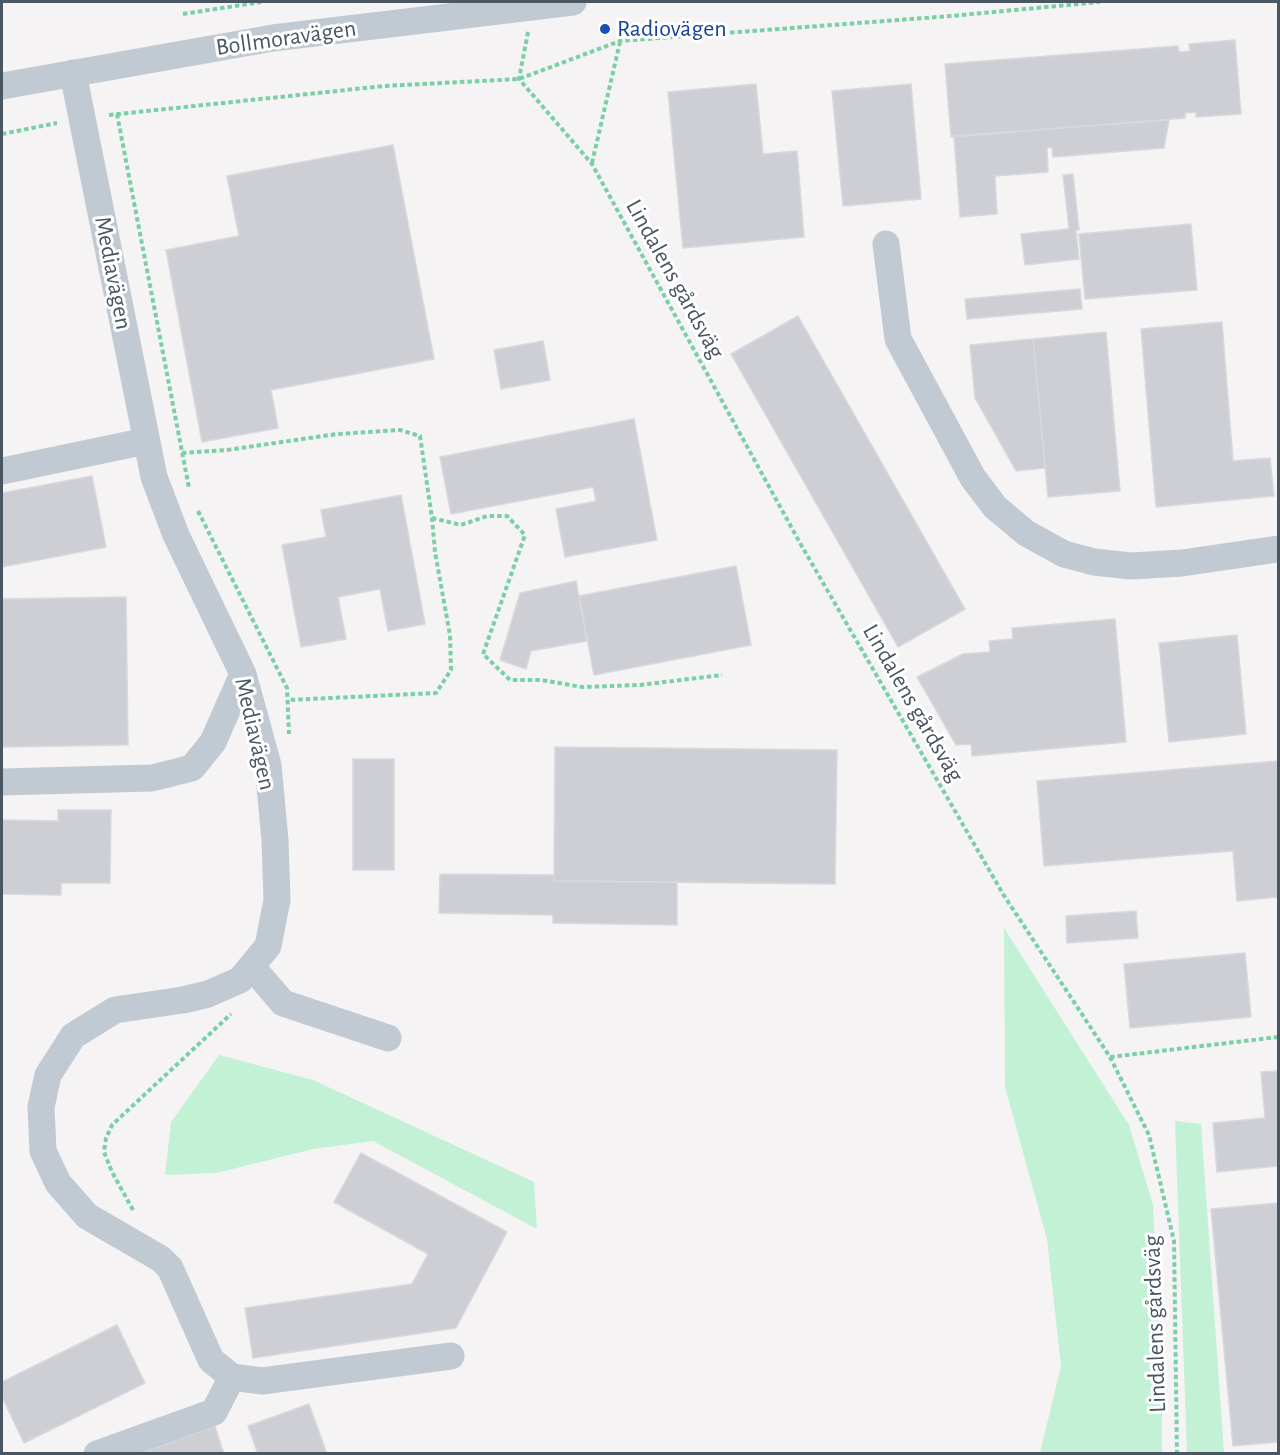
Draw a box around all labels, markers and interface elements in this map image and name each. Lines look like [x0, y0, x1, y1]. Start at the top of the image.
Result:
street label: Bollmoravägen [214, 14, 358, 62]
place label: Radiovägen [617, 15, 727, 43]
marker: Radiovägen [598, 22, 612, 36]
street label: Lindalens gårdsväg [619, 194, 731, 364]
street label: Mediavägen [88, 214, 138, 332]
street label: Lindalens gårdsväg [856, 619, 970, 787]
street label: Mediavägen [228, 675, 282, 793]
street label: Lindalens gårdsväg [1138, 1235, 1172, 1413]

